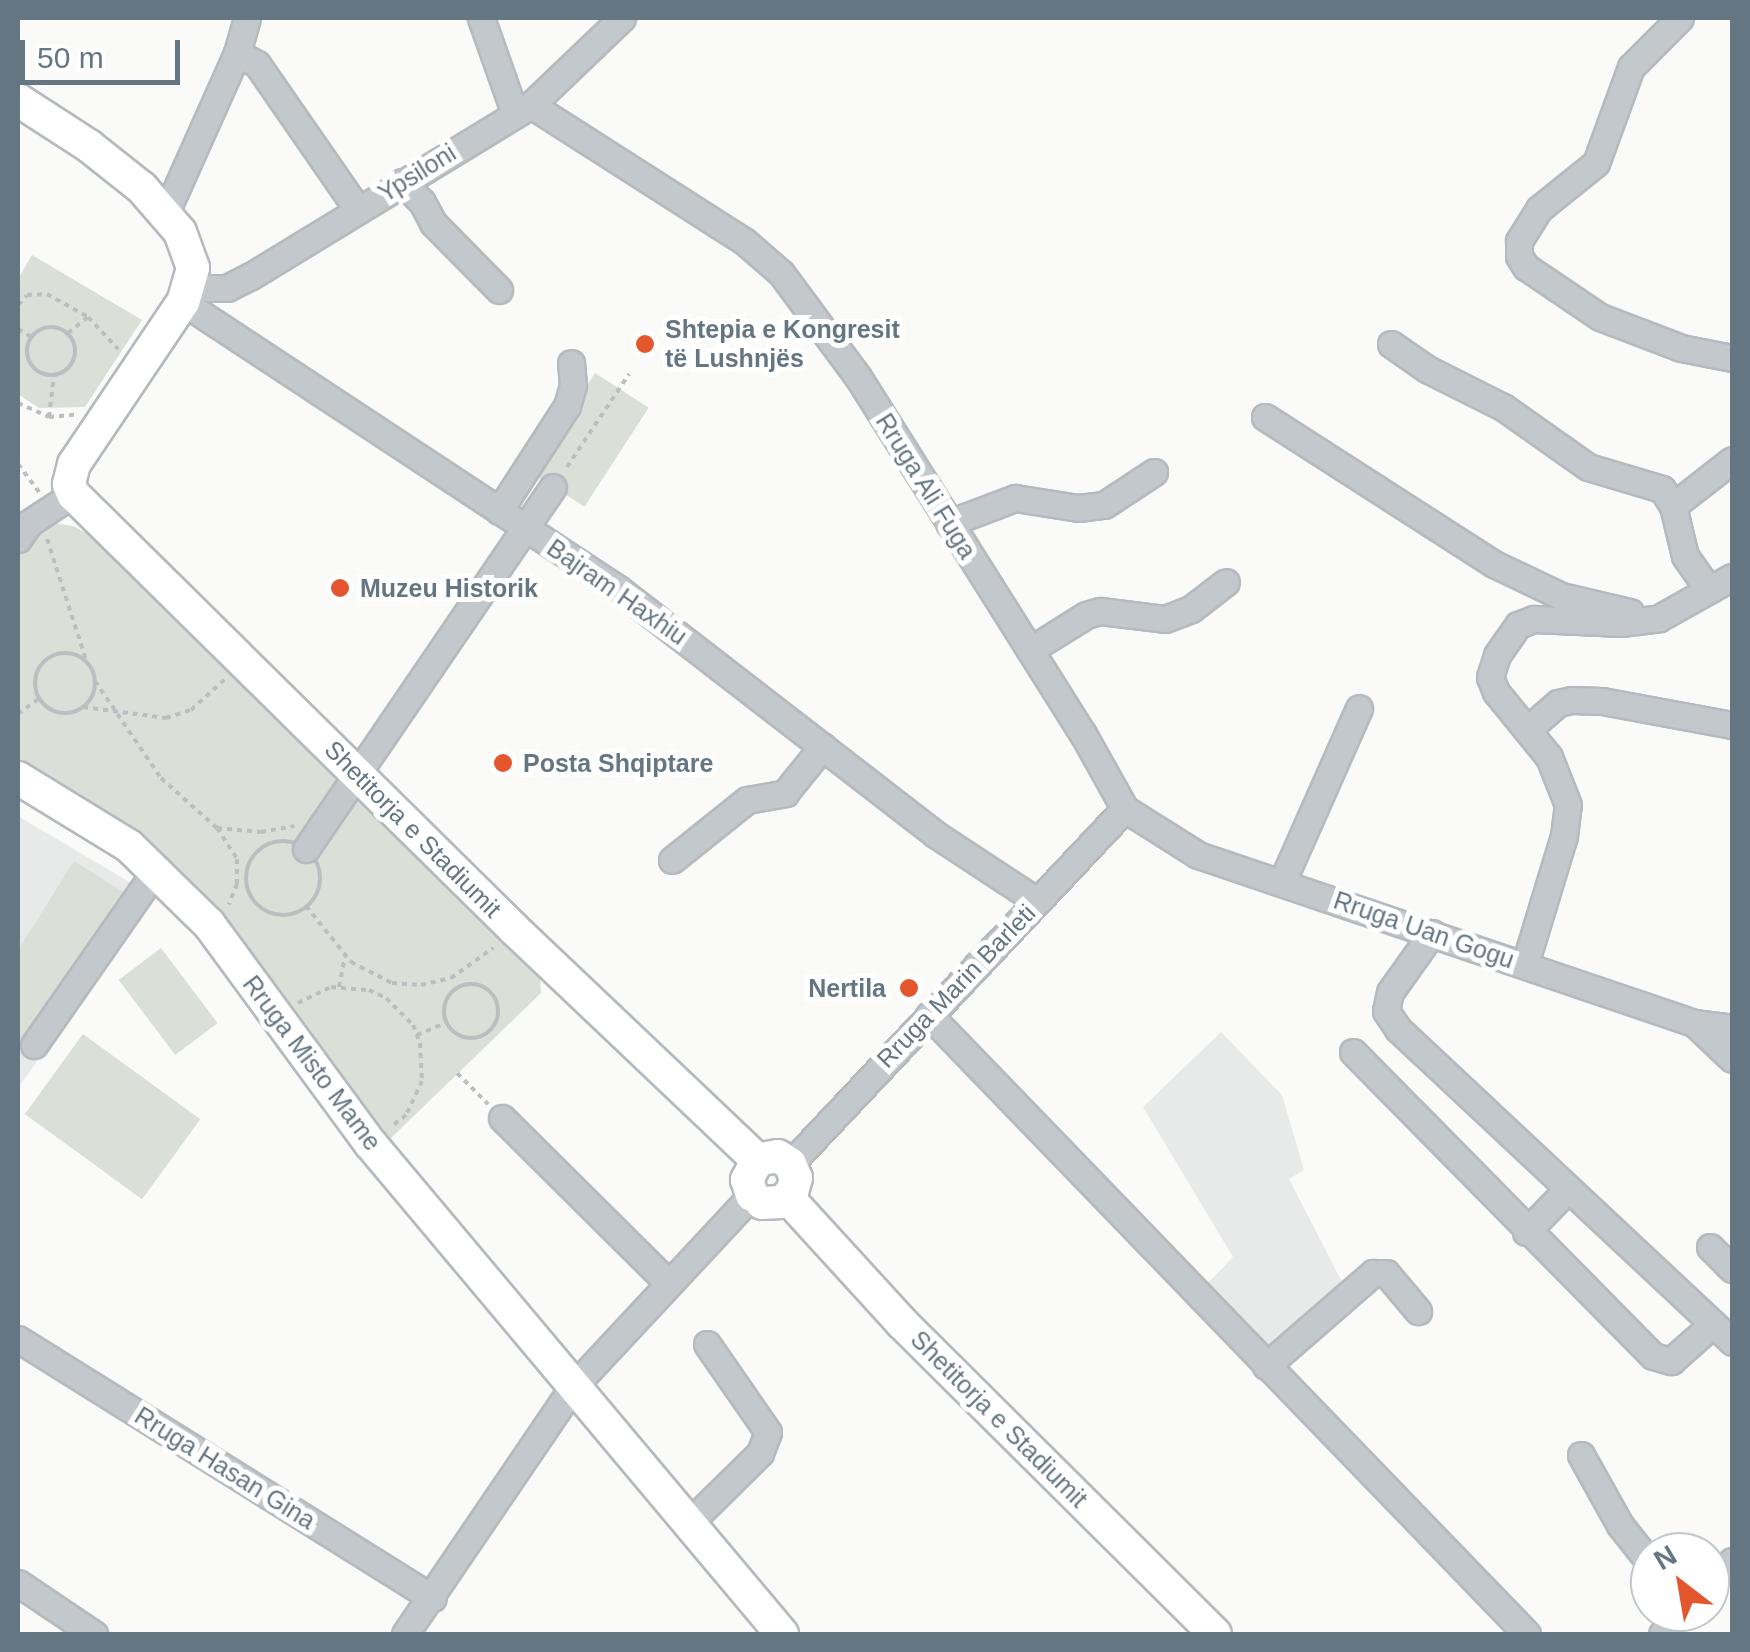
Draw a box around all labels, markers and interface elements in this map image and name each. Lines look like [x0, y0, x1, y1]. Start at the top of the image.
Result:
scale bar [25, 20, 185, 82]
text: 50 m [37, 41, 104, 74]
street label: Ypsiloni [373, 138, 461, 208]
place label: Shtepia e Kongresit të Lushnjës [665, 315, 900, 374]
marker: Shtepia e Kongresit të Lushnjës [634, 333, 656, 355]
street label: Rruga Ali Fuga [869, 407, 983, 565]
street label: Bajram Haxhiu [541, 533, 693, 651]
place label: Muzeu Historik [360, 573, 538, 603]
marker: Muzeu Historik [329, 577, 351, 599]
street label: Shetitorja e Stadiumit [318, 734, 508, 924]
place label: Posta Shqiptare [523, 748, 713, 778]
marker: Posta Shqiptare [492, 752, 514, 774]
street label: Rruga Uan Gogu [1330, 885, 1518, 975]
street label: Rruga Marin Barleti [870, 898, 1042, 1074]
street label: Rruga Misto Mame [236, 970, 388, 1156]
place label: Nertila [808, 973, 886, 1003]
marker: Nertila [896, 975, 922, 1001]
street label: Shetitorja e Stadiumit [904, 1324, 1094, 1514]
street label: Rruga Hasan Gina [129, 1400, 321, 1536]
north arrow [1630, 1532, 1730, 1632]
text: N [1649, 1539, 1682, 1576]

